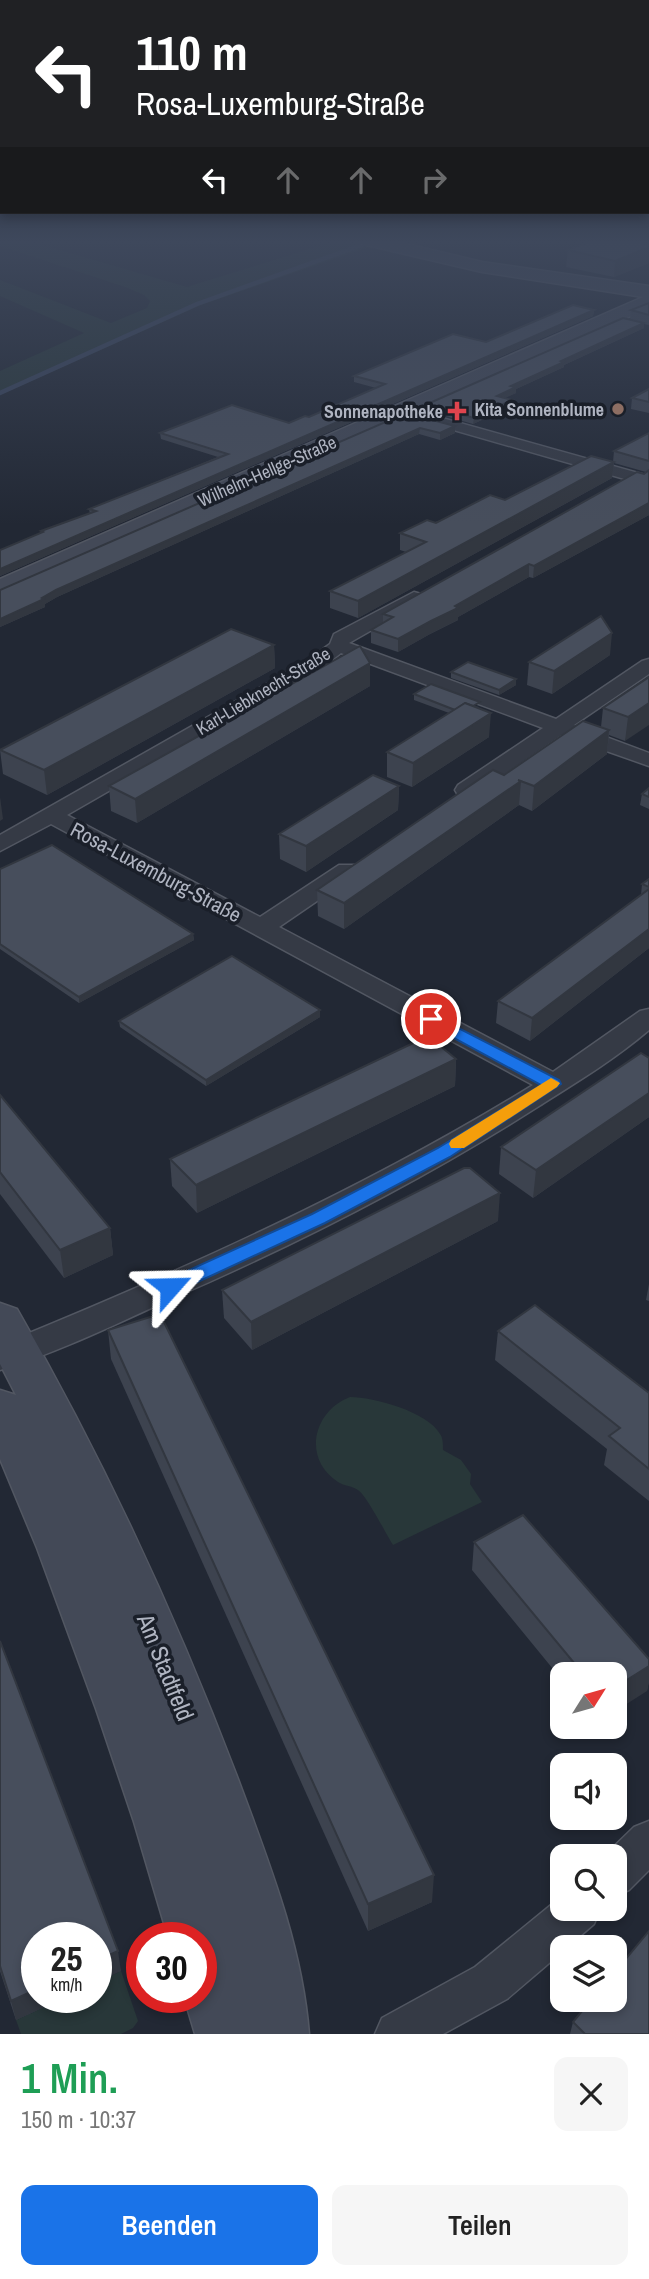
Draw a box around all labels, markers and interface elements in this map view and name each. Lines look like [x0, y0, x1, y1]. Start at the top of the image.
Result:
text: 110 m [136, 19, 248, 85]
icon: left [21, 28, 112, 119]
text: Rosa-Luxemburg-Straße [136, 82, 425, 125]
icon: left [196, 161, 234, 199]
icon: ahead [269, 161, 307, 199]
icon: ahead [342, 161, 380, 199]
icon: right [415, 161, 453, 199]
place label: Kita Sonnenblume [474, 397, 604, 422]
place label: Sonnenapotheke [324, 399, 443, 424]
marker: Kita Sonnenblume [610, 401, 626, 417]
marker: Sonnenapotheke [449, 403, 465, 419]
street label: Wilhelm-Hellge-Straße [194, 429, 340, 513]
street label: Karl-Liebknecht-Straße [191, 641, 335, 741]
street label: Rosa-Luxemburg-Straße [66, 815, 246, 929]
pin [401, 989, 461, 1049]
icon: arrive [412, 1000, 450, 1038]
position arrow [133, 1250, 207, 1324]
street label: Am Stadtfeld [130, 1608, 202, 1725]
north arrow [550, 1662, 626, 1740]
map controls [550, 1662, 627, 2012]
button: sound [550, 1753, 627, 1830]
button: search [550, 1844, 627, 1921]
speed limit sign: 30 [126, 1922, 217, 2013]
text: 25 [51, 1935, 82, 1982]
button: layers [550, 1935, 627, 2012]
text: km/h [51, 1972, 83, 1997]
text: 1 Min. [21, 2050, 118, 2106]
button: close [554, 2057, 628, 2131]
text: 150 m · 10:37 [21, 2104, 136, 2135]
button: Beenden [21, 2185, 318, 2265]
button: Teilen [332, 2185, 628, 2265]

